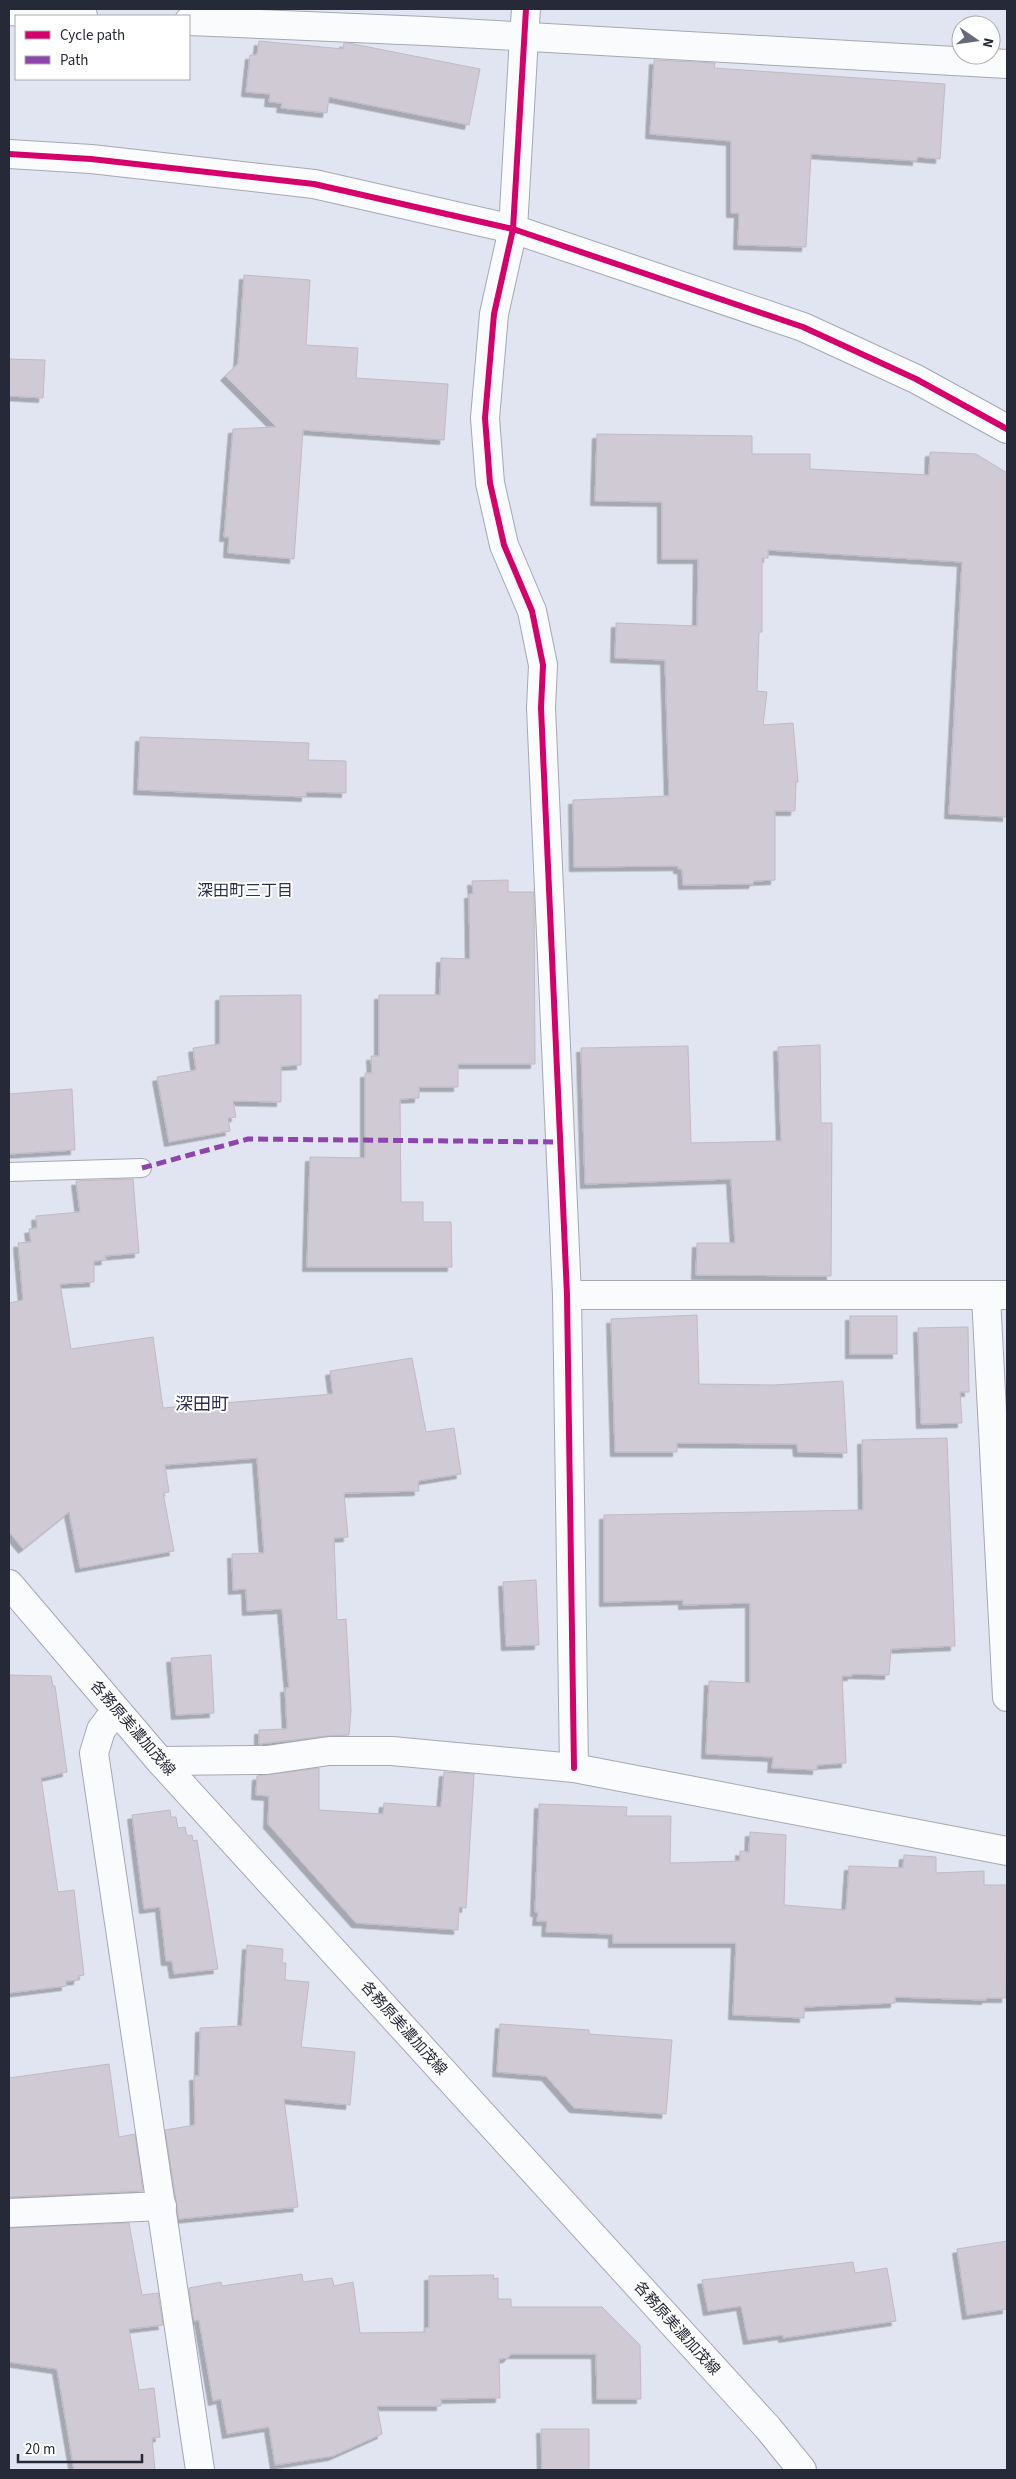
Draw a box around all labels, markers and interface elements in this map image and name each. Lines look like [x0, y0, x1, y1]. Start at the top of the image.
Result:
legend [15, 15, 190, 80]
north arrow [951, 15, 1001, 65]
text: Cycle path [60, 25, 125, 46]
text: N [977, 36, 998, 49]
text: Path [60, 50, 88, 71]
district label: 深田町三丁目 [197, 880, 293, 902]
district label: 深田町 [175, 1392, 229, 1417]
street label: 各務原美濃加茂線 [85, 1676, 180, 1781]
street label: 各務原美濃加茂線 [356, 1977, 452, 2080]
street label: 各務原美濃加茂線 [629, 2277, 725, 2380]
scale bar [18, 2432, 141, 2464]
text: 20 m [25, 2439, 55, 2460]

